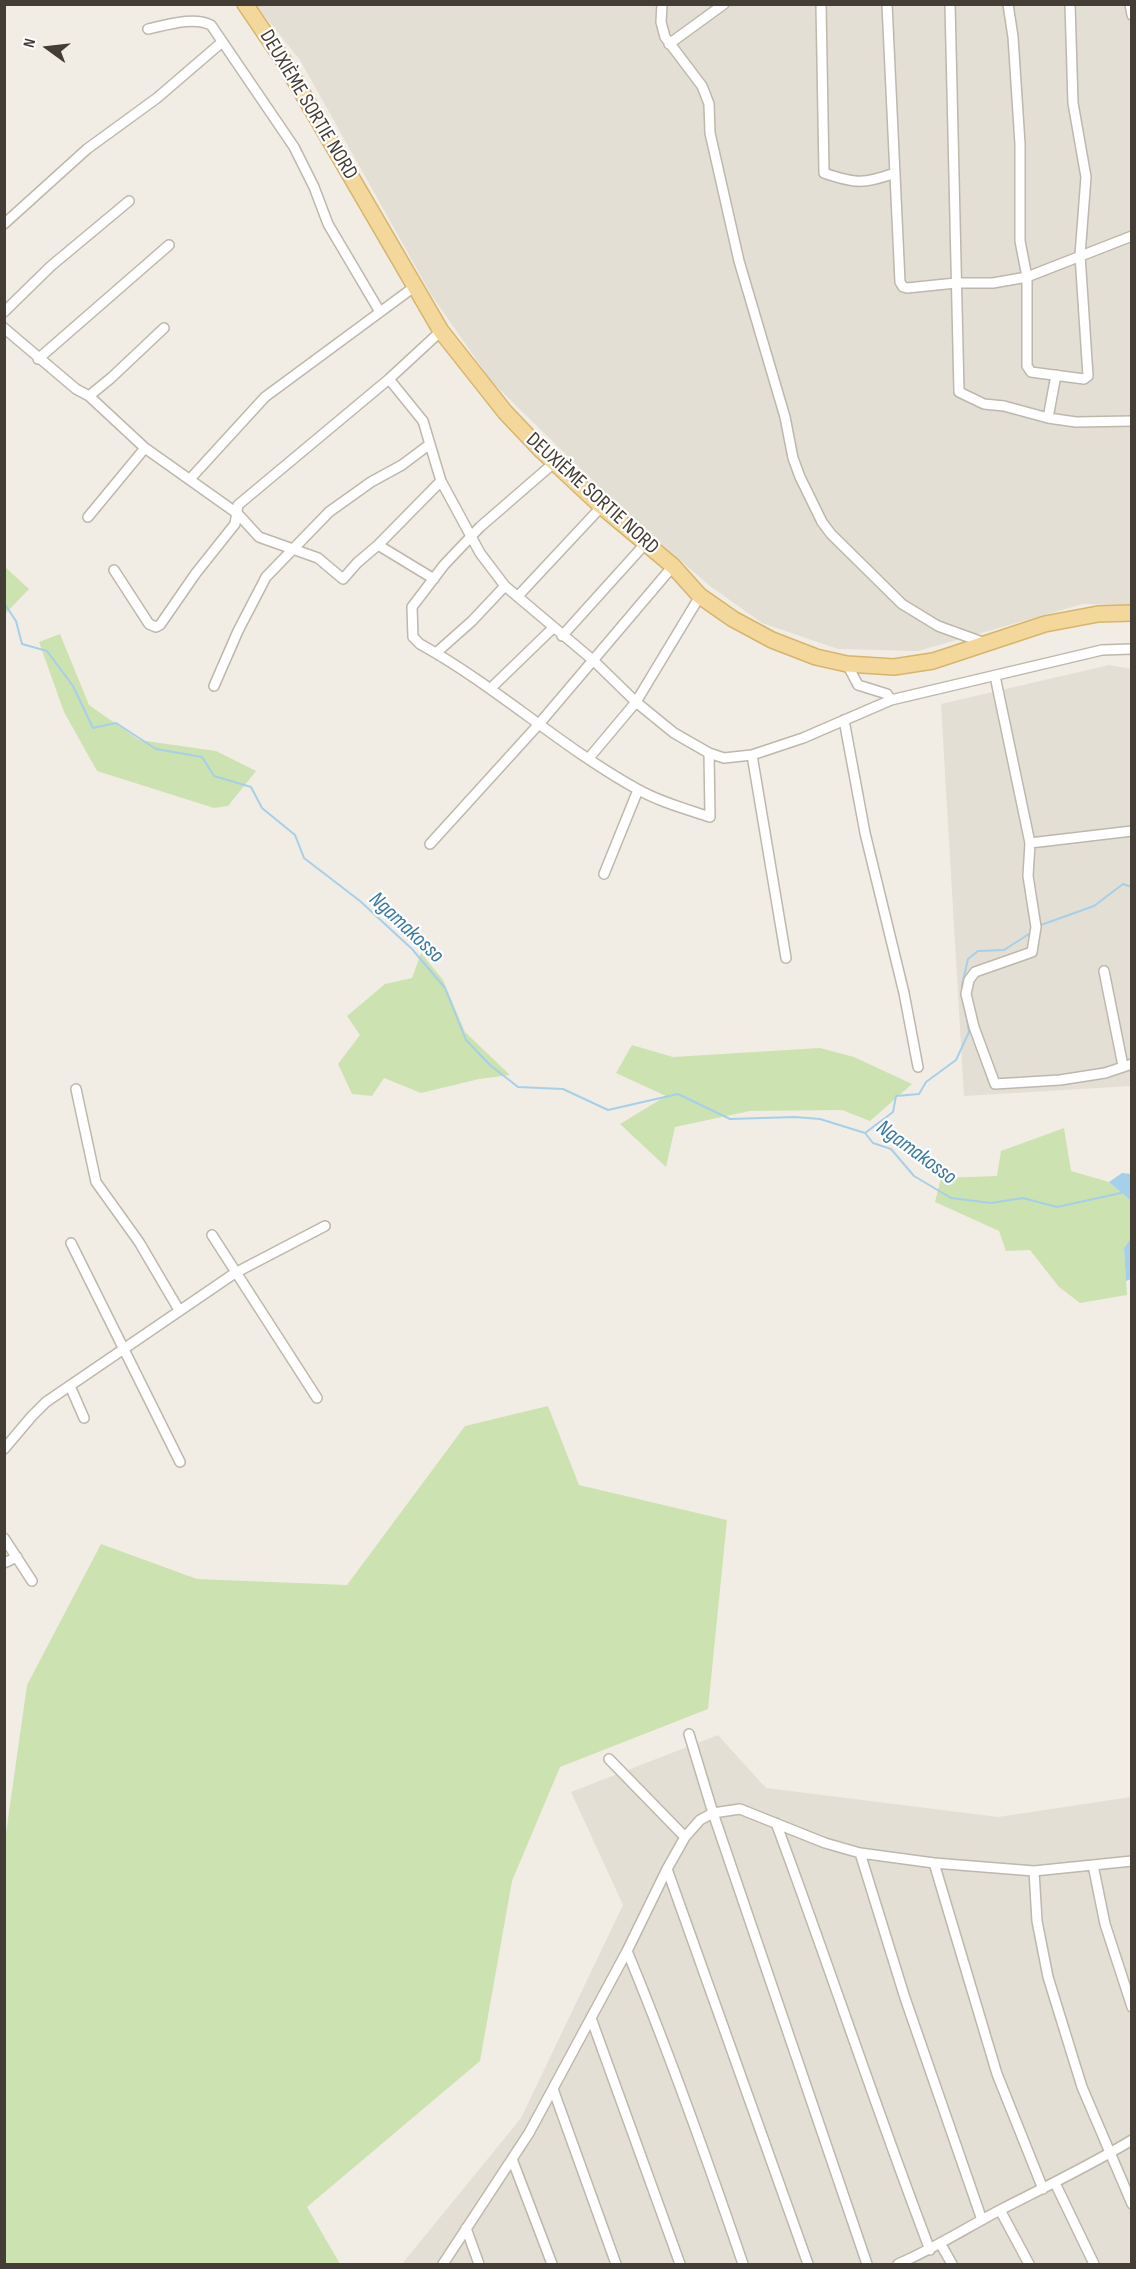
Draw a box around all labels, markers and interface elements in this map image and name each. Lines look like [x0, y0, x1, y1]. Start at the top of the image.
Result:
north arrow [18, 18, 78, 78]
street label: DEUXIÈME SORTIE NORD [253, 26, 363, 184]
text: N [20, 37, 40, 50]
street label: DEUXIÈME SORTIE NORD [520, 428, 664, 560]
water label: Ngamakosso [363, 887, 449, 969]
water label: Ngamakosso [871, 1115, 961, 1191]

